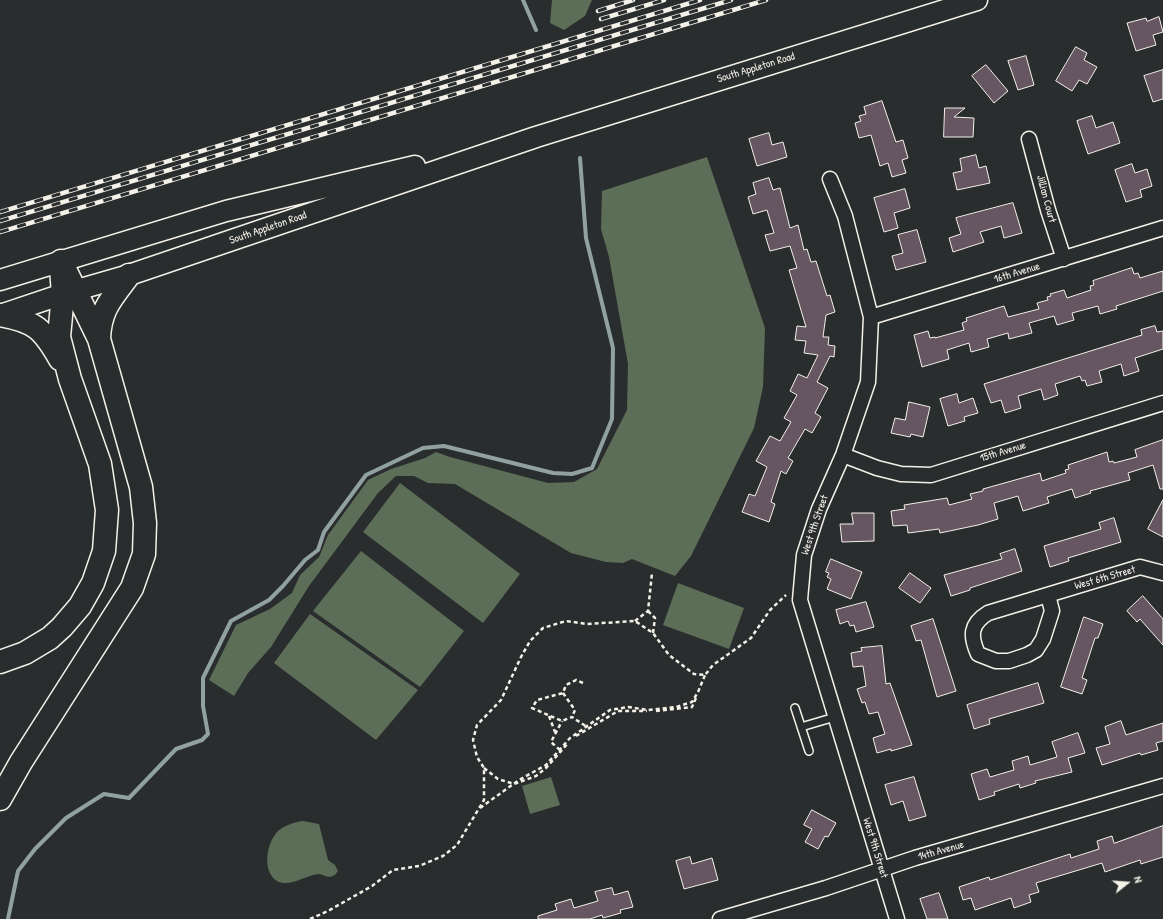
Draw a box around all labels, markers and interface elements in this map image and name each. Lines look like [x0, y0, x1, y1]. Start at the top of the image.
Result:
street label: South Appleton Road [716, 50, 796, 86]
street label: Jillian Court [1033, 174, 1059, 224]
street label: South Appleton Road [228, 209, 308, 247]
street label: 16th Avenue [992, 260, 1042, 286]
street label: 15th Avenue [978, 439, 1028, 465]
street label: West 9th Street [799, 493, 831, 557]
street label: West 6th Street [1073, 563, 1137, 593]
street label: West 9th Street [860, 816, 890, 880]
street label: 14th Avenue [917, 838, 965, 864]
north arrow [1107, 863, 1147, 903]
text: N [1131, 875, 1146, 884]

